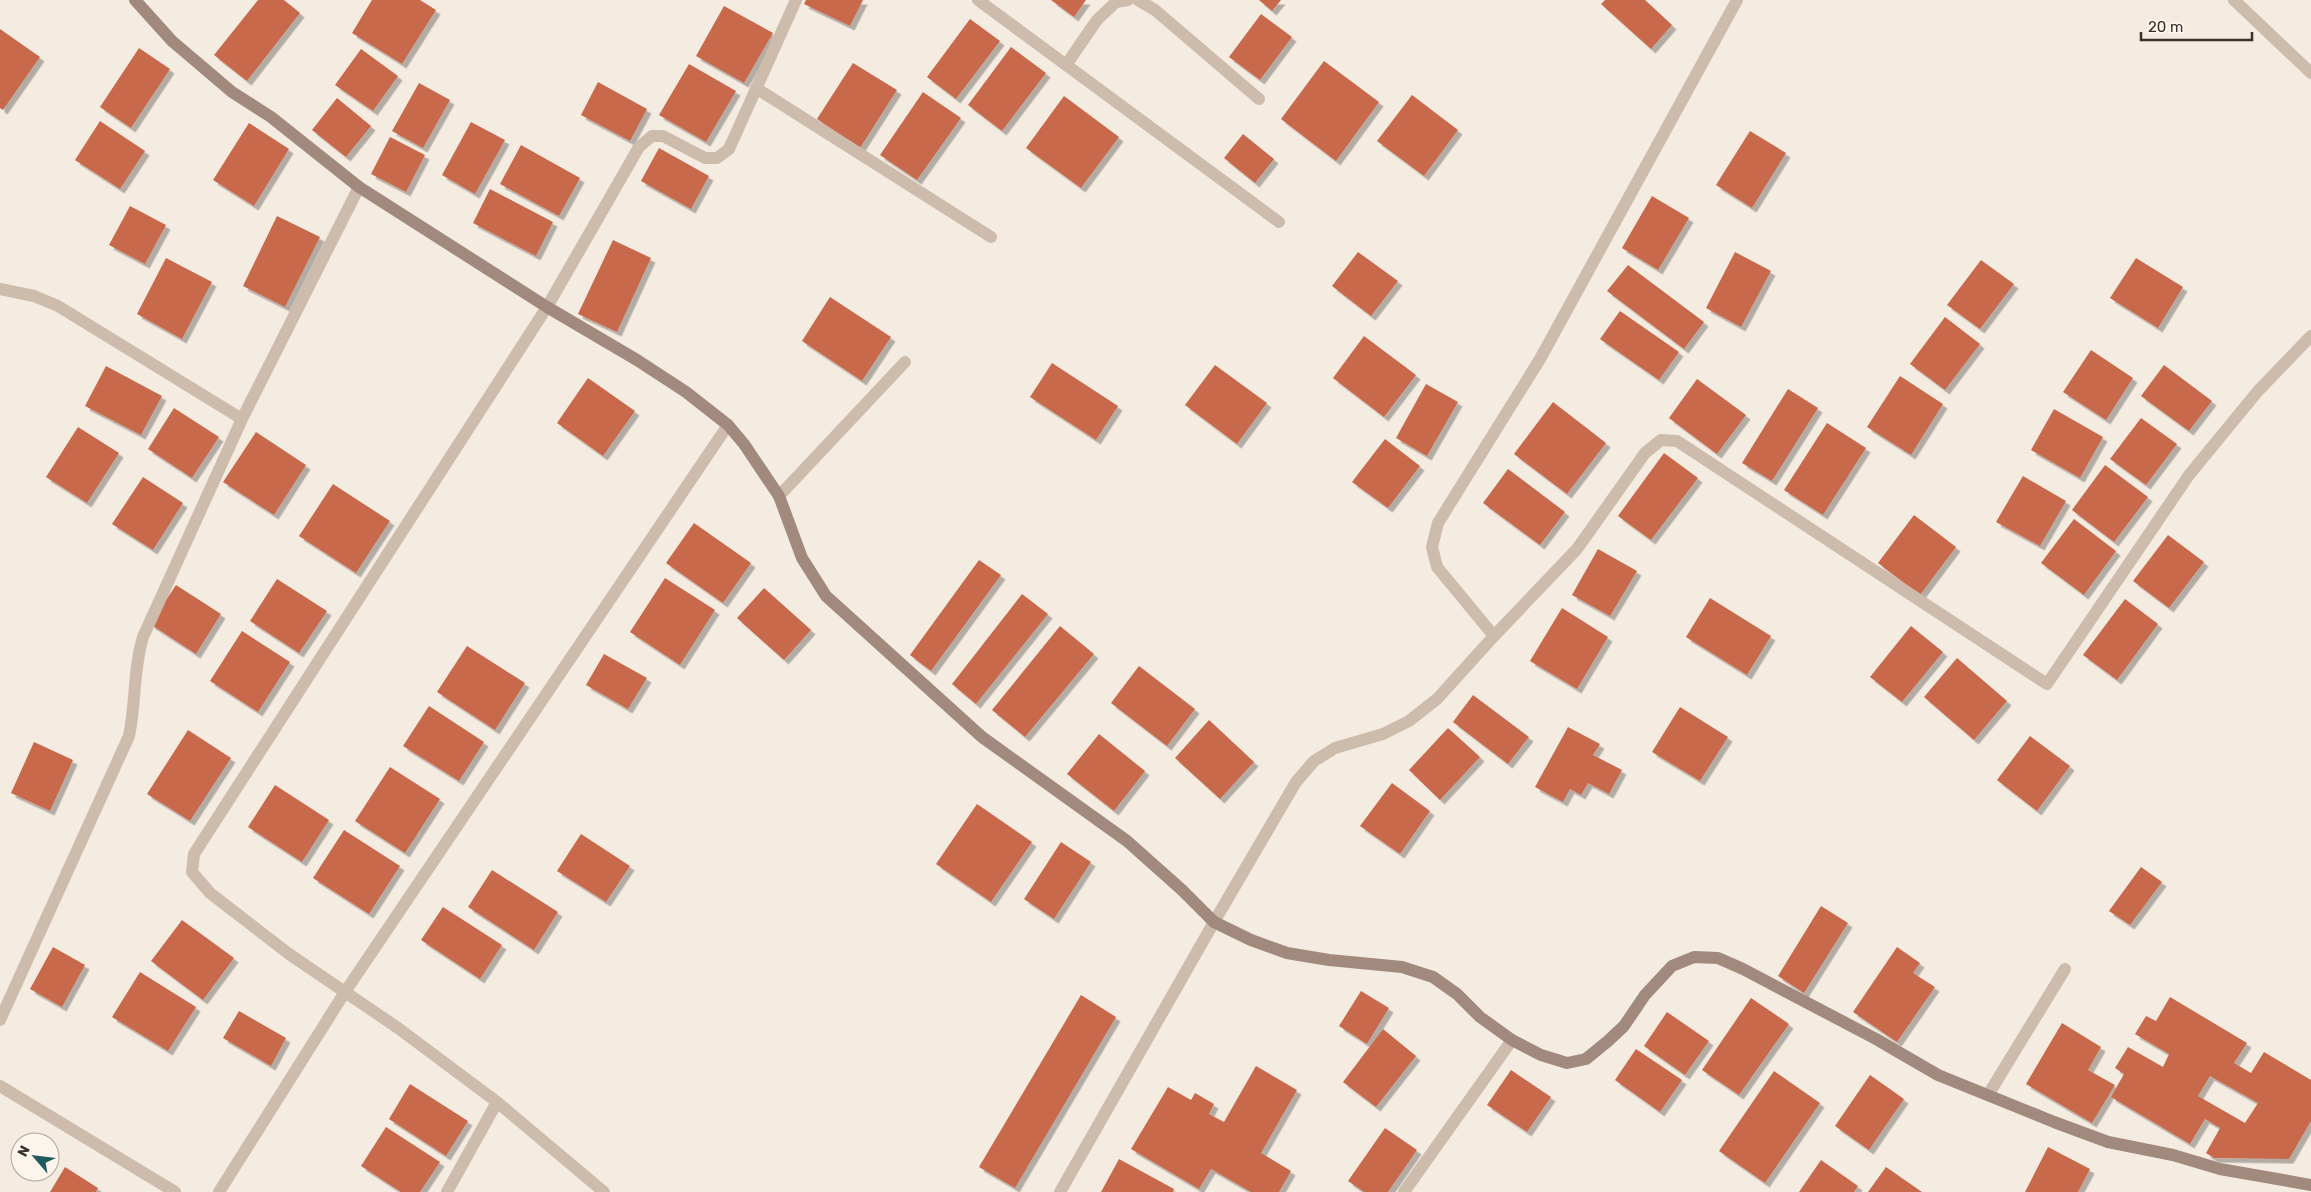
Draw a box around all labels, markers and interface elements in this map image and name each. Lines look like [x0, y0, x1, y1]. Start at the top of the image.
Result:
scale bar [2141, 10, 2252, 42]
text: 20 m [2148, 18, 2183, 36]
north arrow [10, 1132, 60, 1182]
text: N [14, 1143, 34, 1160]

